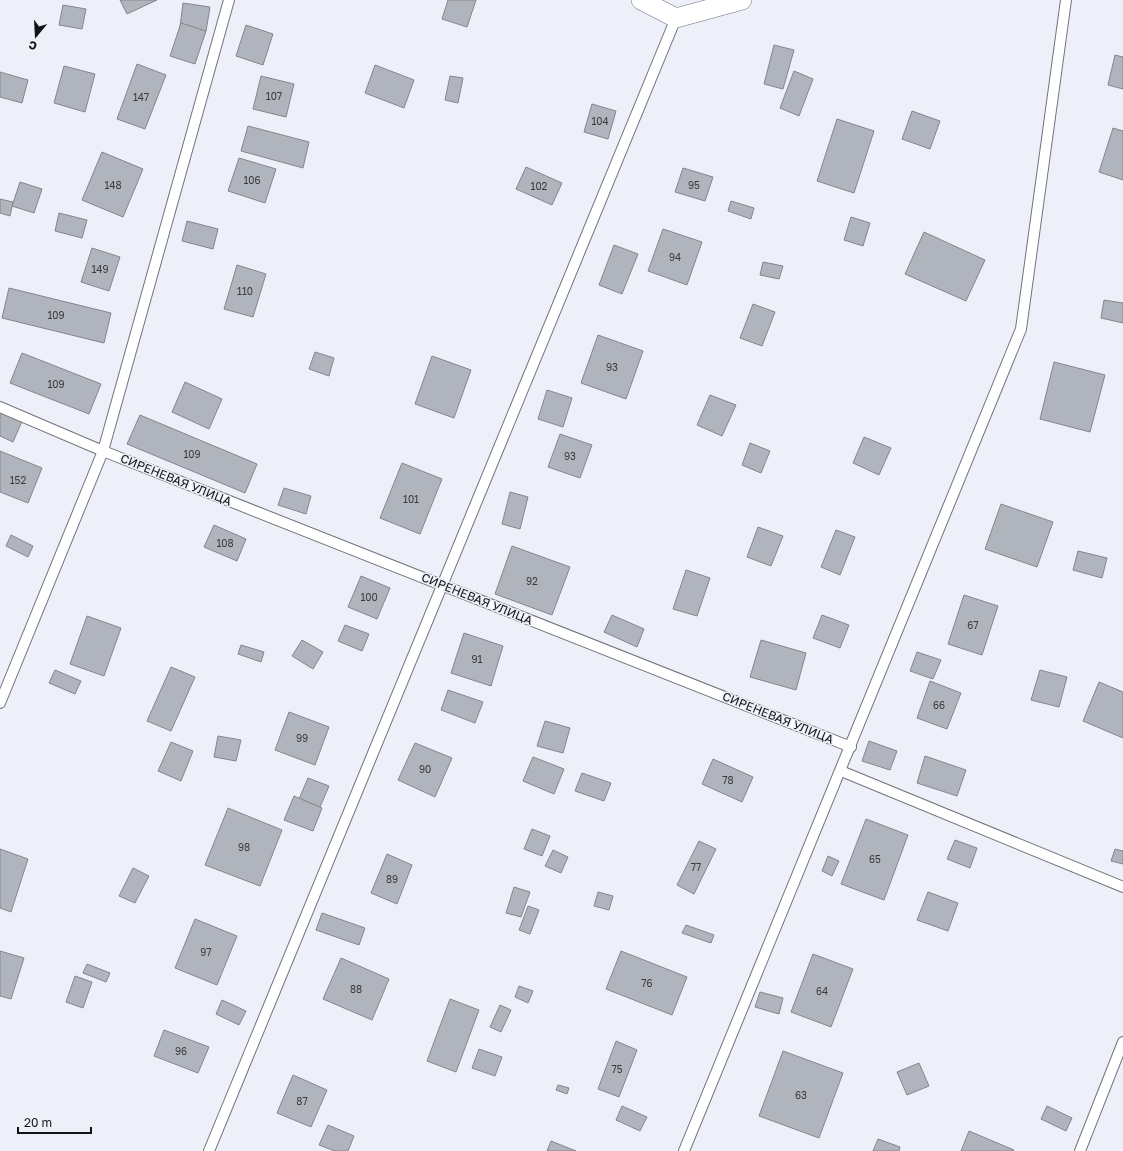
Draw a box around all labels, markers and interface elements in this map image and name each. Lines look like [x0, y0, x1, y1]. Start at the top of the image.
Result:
north arrow [16, 16, 56, 56]
text: С [27, 39, 38, 53]
house number: 107 [266, 90, 282, 102]
house number: 147 [133, 91, 149, 103]
house number: 104 [591, 115, 609, 127]
house number: 106 [243, 174, 261, 186]
house number: 148 [104, 179, 122, 191]
house number: 95 [688, 179, 700, 191]
house number: 102 [531, 180, 548, 192]
house number: 94 [669, 251, 681, 263]
house number: 149 [92, 263, 109, 275]
house number: 110 [237, 285, 253, 297]
house number: 109 [47, 309, 65, 321]
house number: 93 [606, 361, 618, 373]
house number: 109 [47, 378, 65, 390]
house number: 109 [183, 448, 201, 460]
street label: СИРЕНЕВАЯ УЛИЦА [118, 450, 234, 509]
house number: 93 [564, 450, 576, 462]
house number: 152 [10, 474, 26, 486]
house number: 101 [403, 493, 419, 505]
house number: 108 [216, 537, 234, 549]
street label: СИРЕНЕВАЯ УЛИЦА [419, 569, 535, 628]
house number: 92 [526, 575, 538, 587]
house number: 100 [360, 591, 378, 603]
house number: 67 [967, 619, 979, 631]
house number: 91 [472, 653, 483, 665]
street label: СИРЕНЕВАЯ УЛИЦА [720, 688, 836, 747]
house number: 66 [933, 699, 945, 711]
house number: 99 [296, 732, 308, 744]
house number: 90 [419, 763, 431, 775]
house number: 78 [722, 774, 734, 786]
house number: 98 [238, 841, 250, 853]
house number: 65 [869, 853, 881, 865]
house number: 77 [691, 861, 701, 873]
house number: 89 [386, 873, 398, 885]
house number: 97 [200, 946, 212, 958]
house number: 76 [641, 977, 653, 989]
house number: 88 [350, 983, 362, 995]
house number: 64 [816, 985, 828, 997]
house number: 96 [175, 1045, 187, 1057]
house number: 75 [611, 1063, 623, 1075]
house number: 63 [795, 1089, 807, 1101]
house number: 87 [296, 1095, 308, 1107]
scale bar [18, 1109, 91, 1135]
text: 20 m [24, 1115, 52, 1130]

